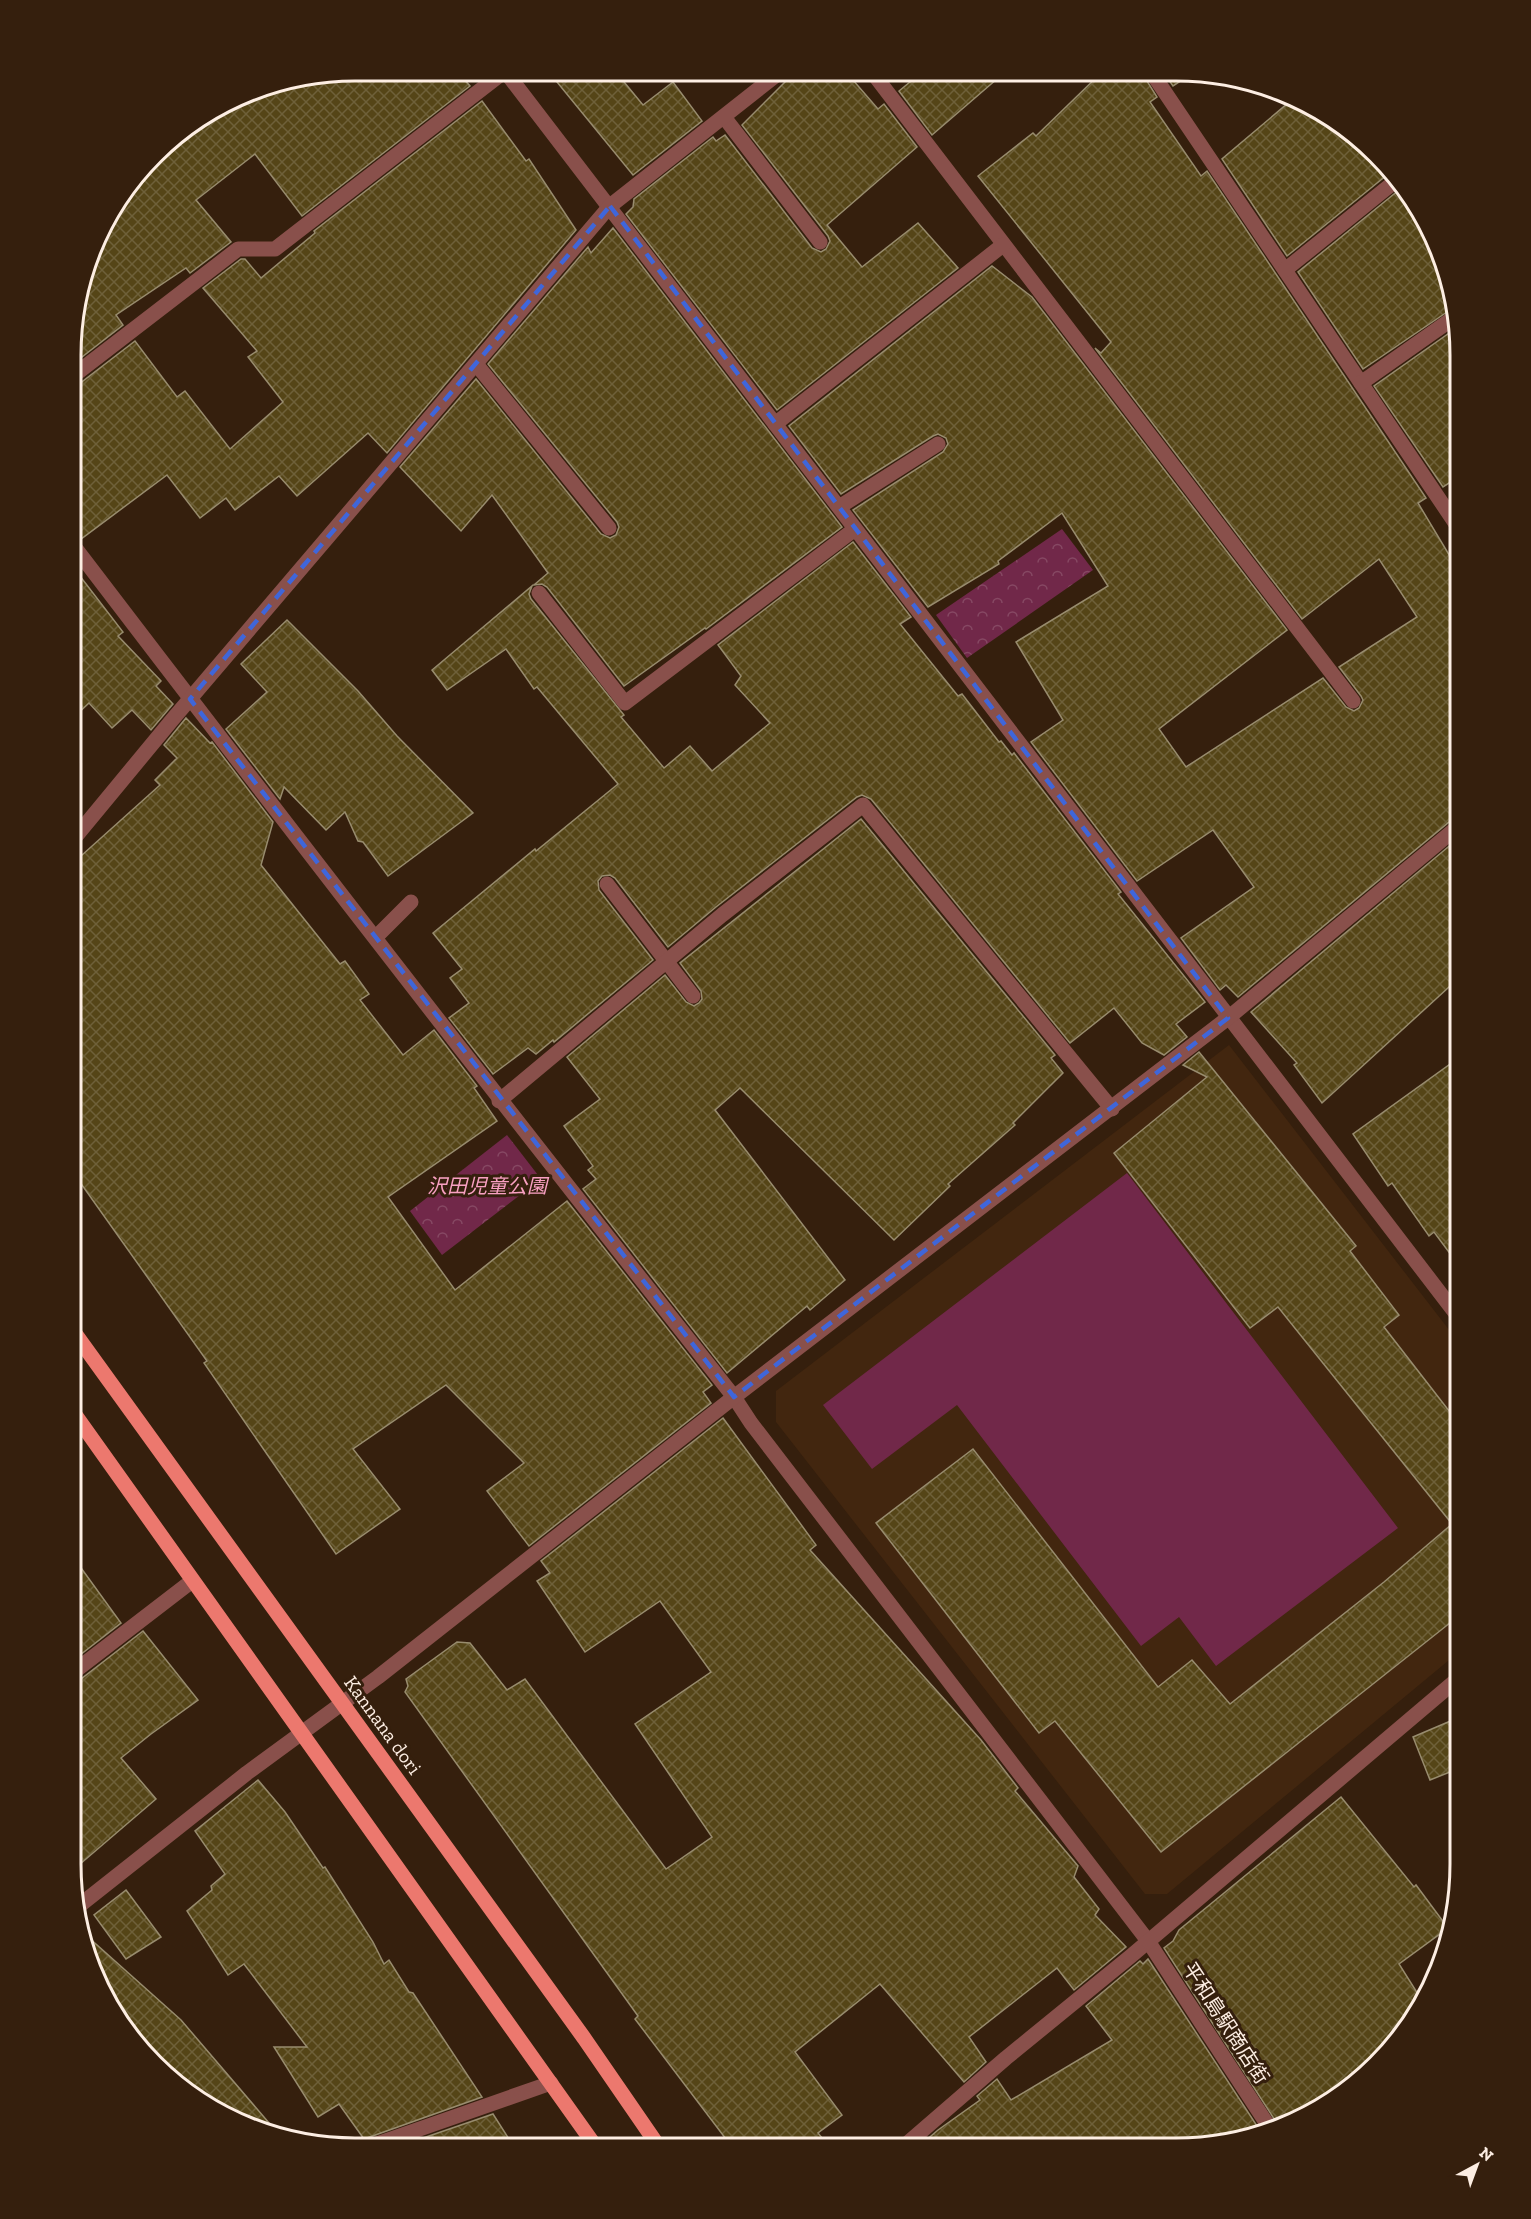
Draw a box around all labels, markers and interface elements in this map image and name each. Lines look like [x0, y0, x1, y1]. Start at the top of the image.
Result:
park label: 沢田児童公園 [427, 1174, 550, 1198]
street label: Kannana dori [339, 1671, 427, 1779]
street label: 平和島駅商店街 [1178, 1958, 1274, 2088]
north arrow [1447, 2135, 1507, 2195]
text: N [1476, 2143, 1497, 2165]

